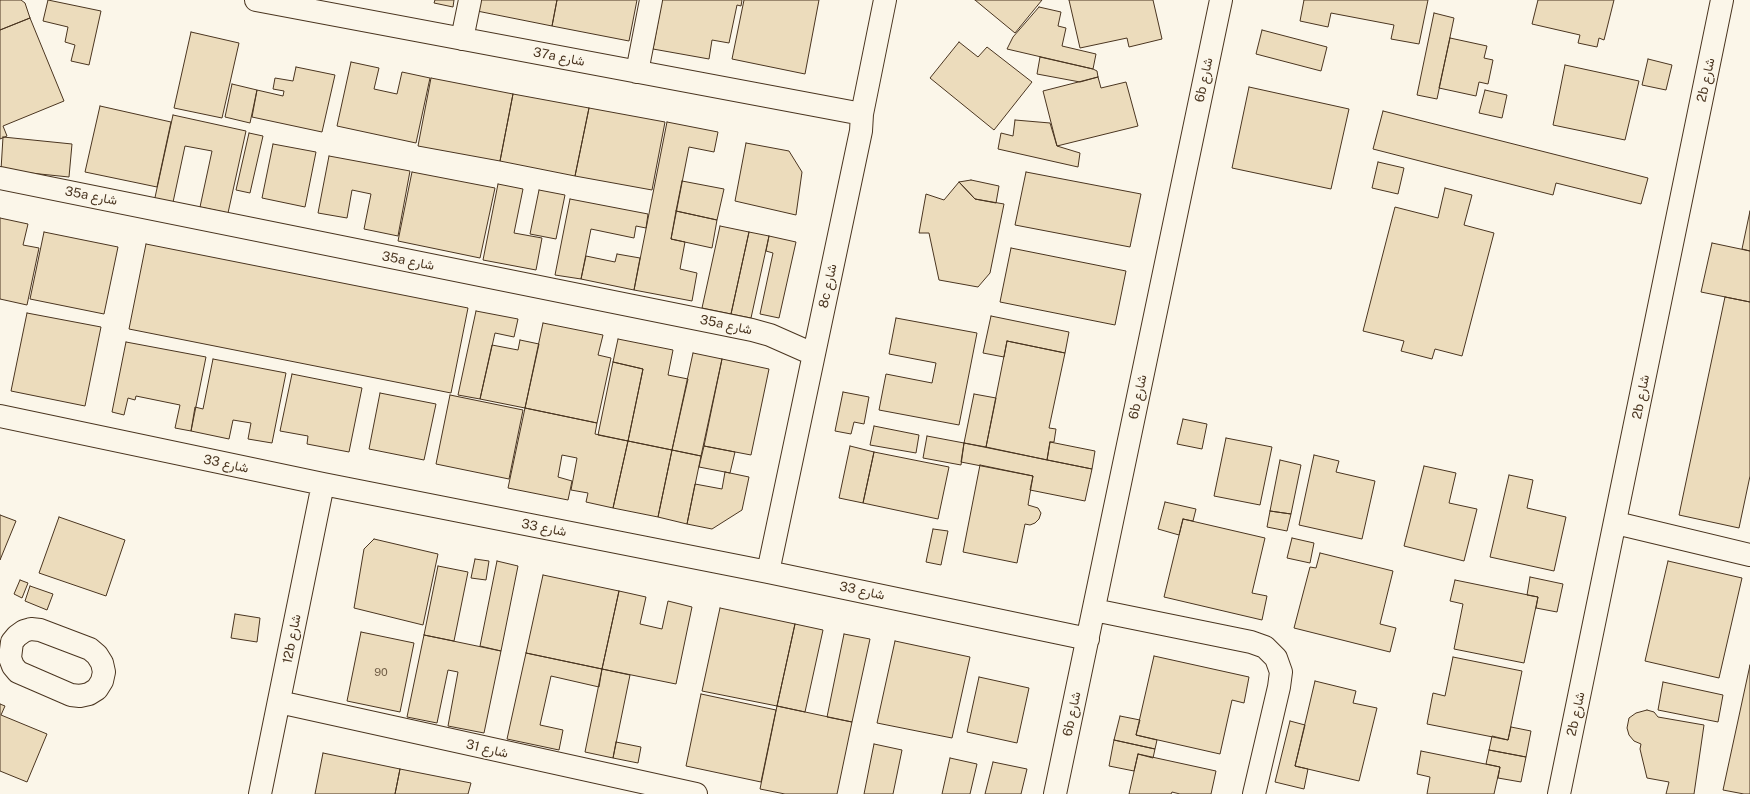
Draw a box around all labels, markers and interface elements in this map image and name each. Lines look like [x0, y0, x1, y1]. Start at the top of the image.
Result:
street label: 37a شارع [532, 44, 586, 70]
street label: 6b شارع [1192, 56, 1216, 104]
street label: 2b شارع [1694, 56, 1718, 104]
street label: 35a شارع [63, 183, 119, 209]
street label: 35a شارع [380, 248, 436, 274]
street label: 8c شارع [816, 262, 840, 310]
street label: 35a شارع [698, 312, 754, 338]
street label: 6b شارع [1126, 373, 1150, 421]
street label: 2b شارع [1629, 374, 1653, 420]
street label: شارع 33 [202, 452, 250, 476]
street label: شارع 33 [520, 516, 568, 540]
street label: شارع 33 [838, 579, 886, 603]
street label: 12b شارع [280, 613, 304, 665]
house number: 90 [374, 666, 388, 680]
street label: 6b شارع [1060, 690, 1084, 738]
street label: 2b شارع [1564, 690, 1588, 738]
street label: شارع 31 [464, 737, 510, 761]

